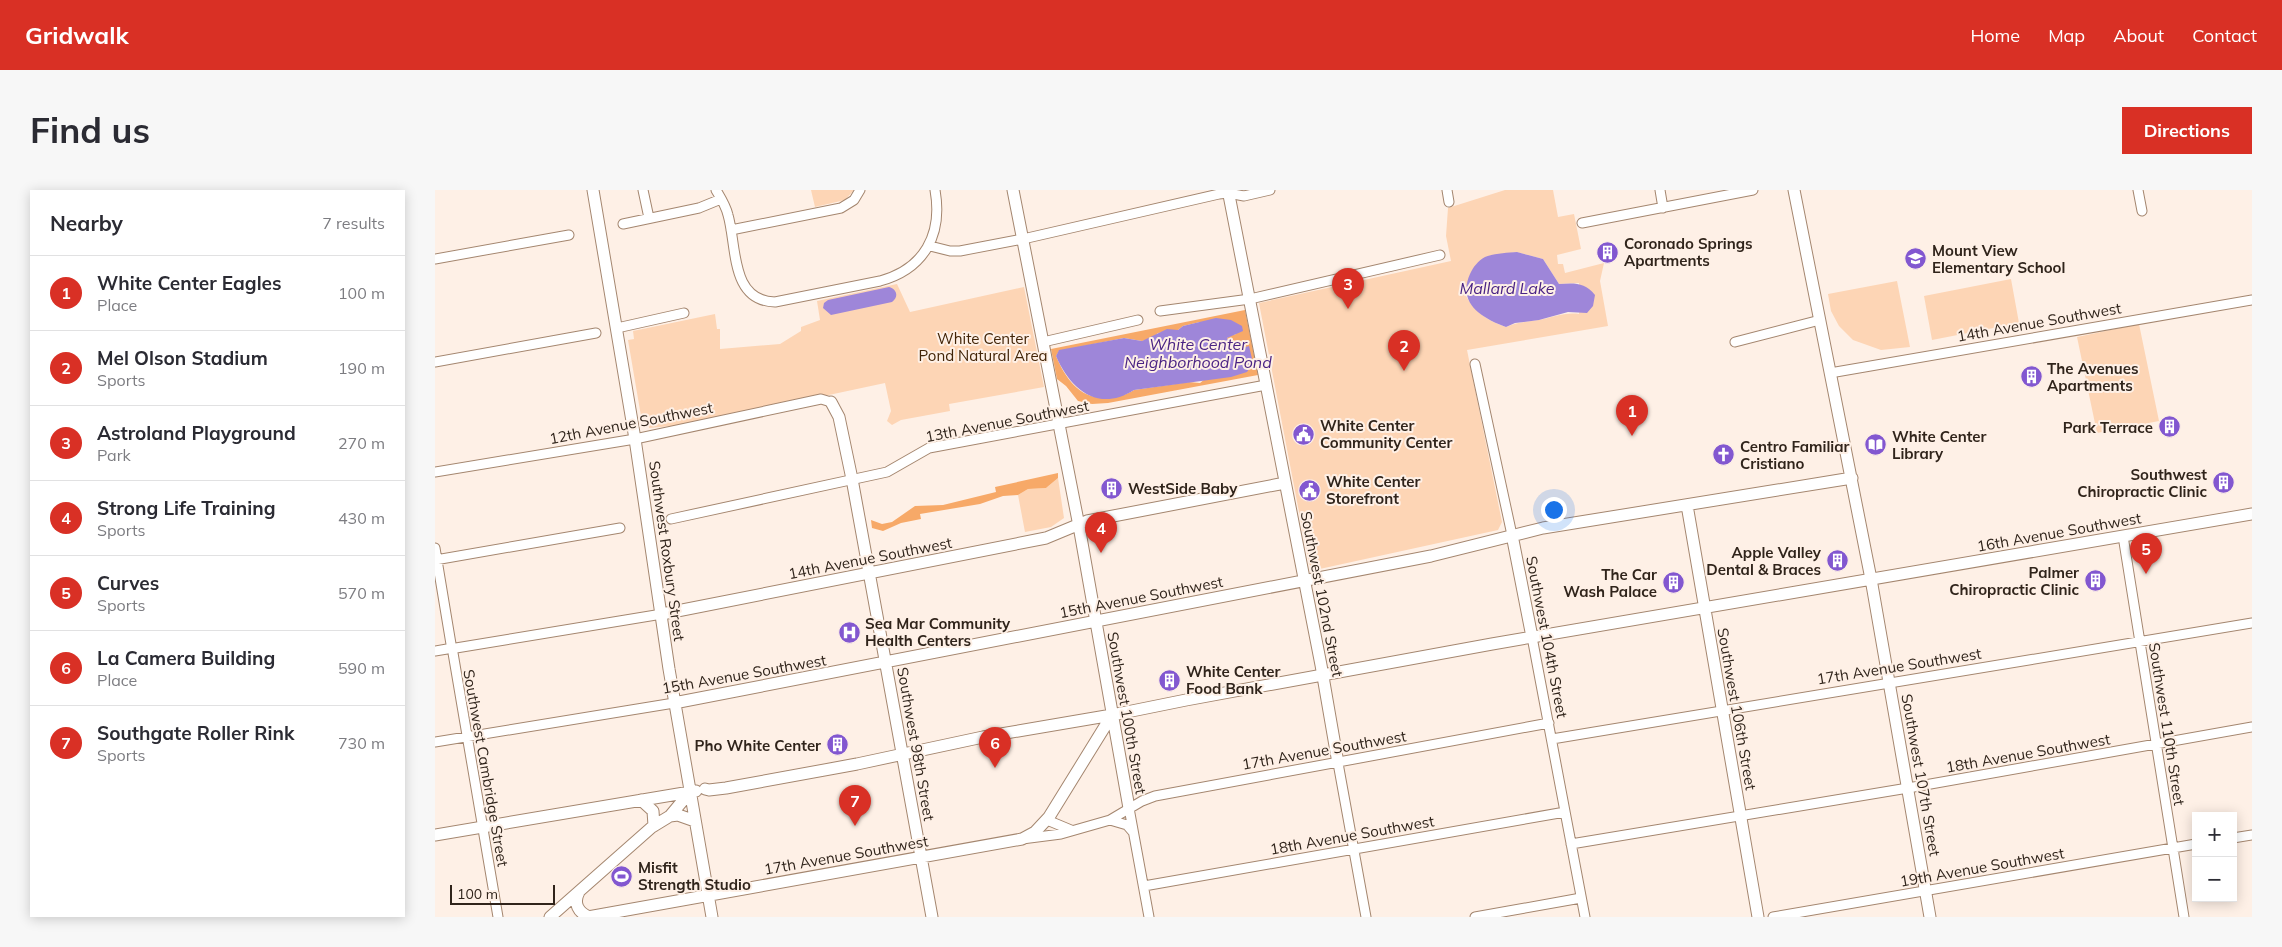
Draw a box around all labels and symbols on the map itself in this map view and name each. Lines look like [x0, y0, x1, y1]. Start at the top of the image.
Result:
place label: Coronado Springs Apartments [1624, 234, 1753, 270]
building icon: Coronado Springs Apartments [1596, 240, 1620, 264]
place label: Mount View Elementary School [1932, 241, 2065, 277]
school or university icon: Mount View Elementary School [1904, 247, 1928, 271]
pin: 3 [1332, 268, 1364, 309]
water label: Mallard Lake [1459, 278, 1555, 298]
street label: 14th Avenue Southwest [1955, 298, 2123, 346]
park label: White Center Pond Natural Area [918, 329, 1048, 365]
pin: 2 [1388, 330, 1420, 371]
water label: White Center Neighborhood Pond [1124, 334, 1272, 372]
place label: The Avenues Apartments [2047, 359, 2138, 395]
building icon: The Avenues Apartments [2019, 365, 2043, 389]
pin: 1 [1616, 395, 1648, 436]
street label: 13th Avenue Southwest [924, 396, 1090, 446]
street label: 12th Avenue Southwest [548, 398, 714, 448]
building icon: Park Terrace [2157, 415, 2181, 439]
place label: White Center Community Center [1320, 416, 1452, 452]
place label: Park Terrace [2063, 418, 2153, 437]
public building icon: White Center Community Center [1292, 422, 1316, 446]
place label: White Center Library [1892, 427, 1987, 463]
library icon: White Center Library [1864, 433, 1888, 457]
place label: Centro Familiar Cristiano [1740, 437, 1850, 473]
church icon: Centro Familiar Cristiano [1712, 443, 1736, 467]
street label: Southwest Roxbury Street [645, 460, 689, 642]
place label: Southwest Chiropractic Clinic [2077, 465, 2207, 501]
building icon: Southwest Chiropractic Clinic [2211, 471, 2235, 495]
place label: White Center Storefront [1326, 472, 1421, 508]
building icon: WestSide Baby [1100, 476, 1124, 500]
public building icon: White Center Storefront [1298, 478, 1322, 502]
place label: WestSide Baby [1128, 479, 1238, 498]
your location [1541, 497, 1567, 523]
street label: 16th Avenue Southwest [1975, 508, 2143, 556]
street label: Southwest 102nd Street [1297, 510, 1347, 678]
pin: 4 [1085, 512, 1117, 553]
street label: 14th Avenue Southwest [787, 533, 953, 583]
pin: 5 [2130, 533, 2162, 574]
place label: Apple Valley Dental & Braces [1706, 543, 1822, 579]
building icon: Apple Valley Dental & Braces [1825, 549, 1849, 573]
street label: Southwest 104th Street [1522, 554, 1572, 720]
place label: Palmer Chiropractic Clinic [1949, 563, 2079, 599]
place label: The Car Wash Palace [1563, 565, 1657, 601]
building icon: Palmer Chiropractic Clinic [2083, 569, 2107, 593]
building icon: The Car Wash Palace [1661, 571, 1685, 595]
street label: 15th Avenue Southwest [1058, 572, 1224, 622]
place label: Sea Mar Community Health Centers [865, 614, 1011, 650]
hospital icon: Sea Mar Community Health Centers [837, 620, 861, 644]
street label: Southwest 106th Street [1713, 626, 1761, 792]
street label: Southwest 100th Street [1103, 630, 1151, 796]
street label: Southwest 110th Street [2145, 641, 2189, 807]
street label: 17th Avenue Southwest [1815, 644, 1983, 688]
street label: 15th Avenue Southwest [660, 650, 828, 698]
place label: White Center Food Bank [1186, 662, 1281, 698]
street label: Southwest 98th Street [893, 666, 939, 822]
street label: Southwest Cambridge Street [459, 668, 513, 868]
building icon: White Center Food Bank [1158, 668, 1182, 692]
street label: Southwest 107th Street [1897, 692, 1945, 858]
street label: 17th Avenue Southwest [1240, 726, 1408, 774]
pin: 6 [979, 727, 1011, 768]
street label: 18th Avenue Southwest [1944, 729, 2112, 777]
building icon: Pho White Center [825, 733, 849, 757]
place label: Pho White Center [695, 736, 821, 755]
pin: 7 [839, 785, 871, 826]
street label: 18th Avenue Southwest [1268, 811, 1436, 859]
street label: 17th Avenue Southwest [762, 831, 930, 879]
street label: 19th Avenue Southwest [1898, 843, 2066, 891]
place label: Misfit Strength Studio [638, 858, 751, 894]
sports icon: Misfit Strength Studio [610, 864, 634, 888]
scale bar [450, 882, 555, 905]

